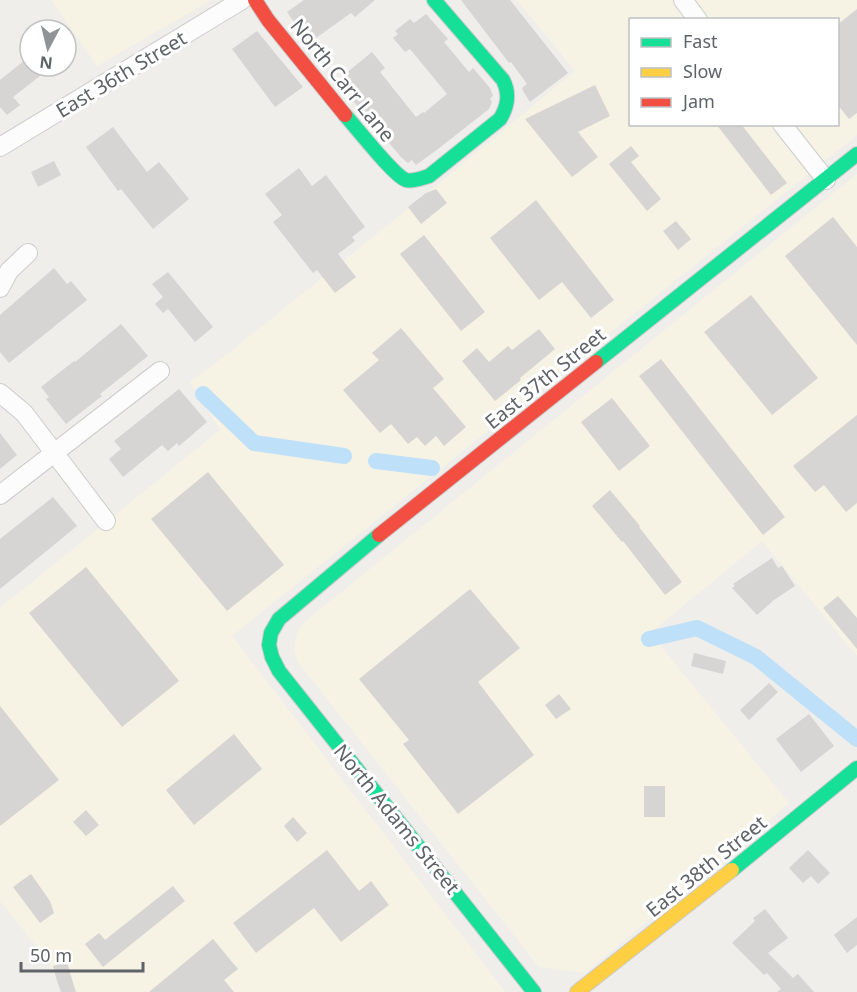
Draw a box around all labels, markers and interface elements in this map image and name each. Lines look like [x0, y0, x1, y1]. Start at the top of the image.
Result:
street label: North Carr Lane [285, 13, 401, 147]
north arrow [18, 18, 78, 78]
legend [629, 18, 839, 126]
street label: East 36th Street [51, 24, 191, 124]
text: Fast [683, 29, 718, 53]
text: N [38, 51, 54, 75]
text: Slow [683, 59, 722, 83]
text: Jam [681, 89, 715, 113]
street label: East 37th Street [479, 321, 611, 435]
street label: North Adams Street [328, 738, 466, 900]
street label: East 38th Street [640, 809, 772, 923]
scale bar [21, 935, 142, 973]
text: 50 m [30, 943, 72, 967]

